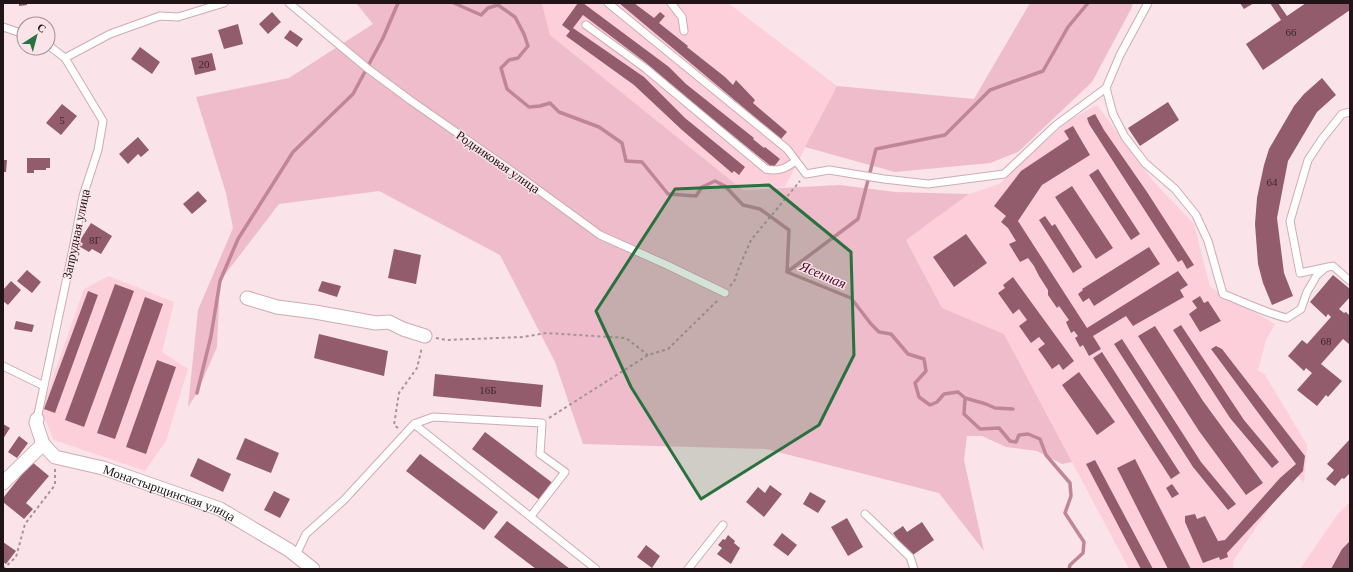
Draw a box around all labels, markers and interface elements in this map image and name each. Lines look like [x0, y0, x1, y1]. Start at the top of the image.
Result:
north arrow [16, 16, 56, 56]
text: С [35, 21, 49, 35]
house number: 66 [1286, 26, 1297, 38]
house number: 20 [199, 58, 210, 70]
house number: 5 [59, 114, 65, 126]
street label: Родниковая улица [453, 128, 543, 197]
house number: 64 [1267, 176, 1278, 188]
street label: Запрудная улица [59, 187, 93, 280]
house number: 8Г [89, 234, 101, 246]
water label: Ясенная [797, 258, 848, 291]
house number: 68 [1321, 335, 1332, 347]
house number: 16Б [479, 384, 497, 396]
street label: Монастырщинская улица [101, 461, 239, 524]

